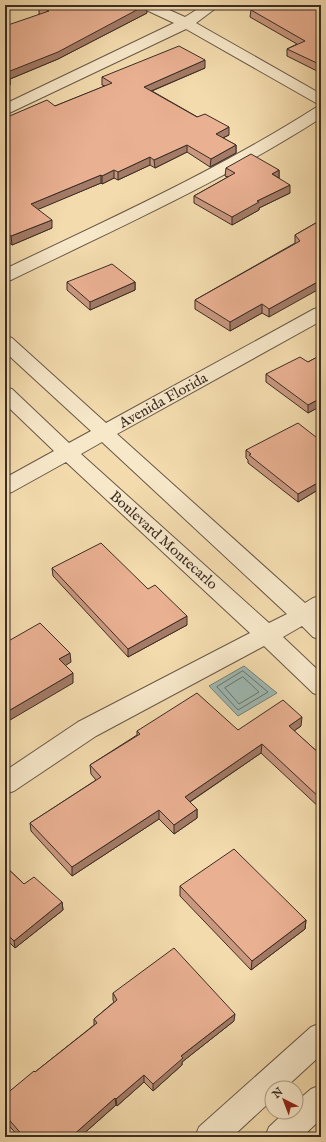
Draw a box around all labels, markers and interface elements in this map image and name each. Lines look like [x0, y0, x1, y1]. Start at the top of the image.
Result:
street label: Avenida Florida [115, 368, 211, 433]
street label: Boulevard Montecarlo [106, 487, 222, 594]
north arrow [264, 1080, 304, 1120]
text: N [269, 1085, 287, 1102]

